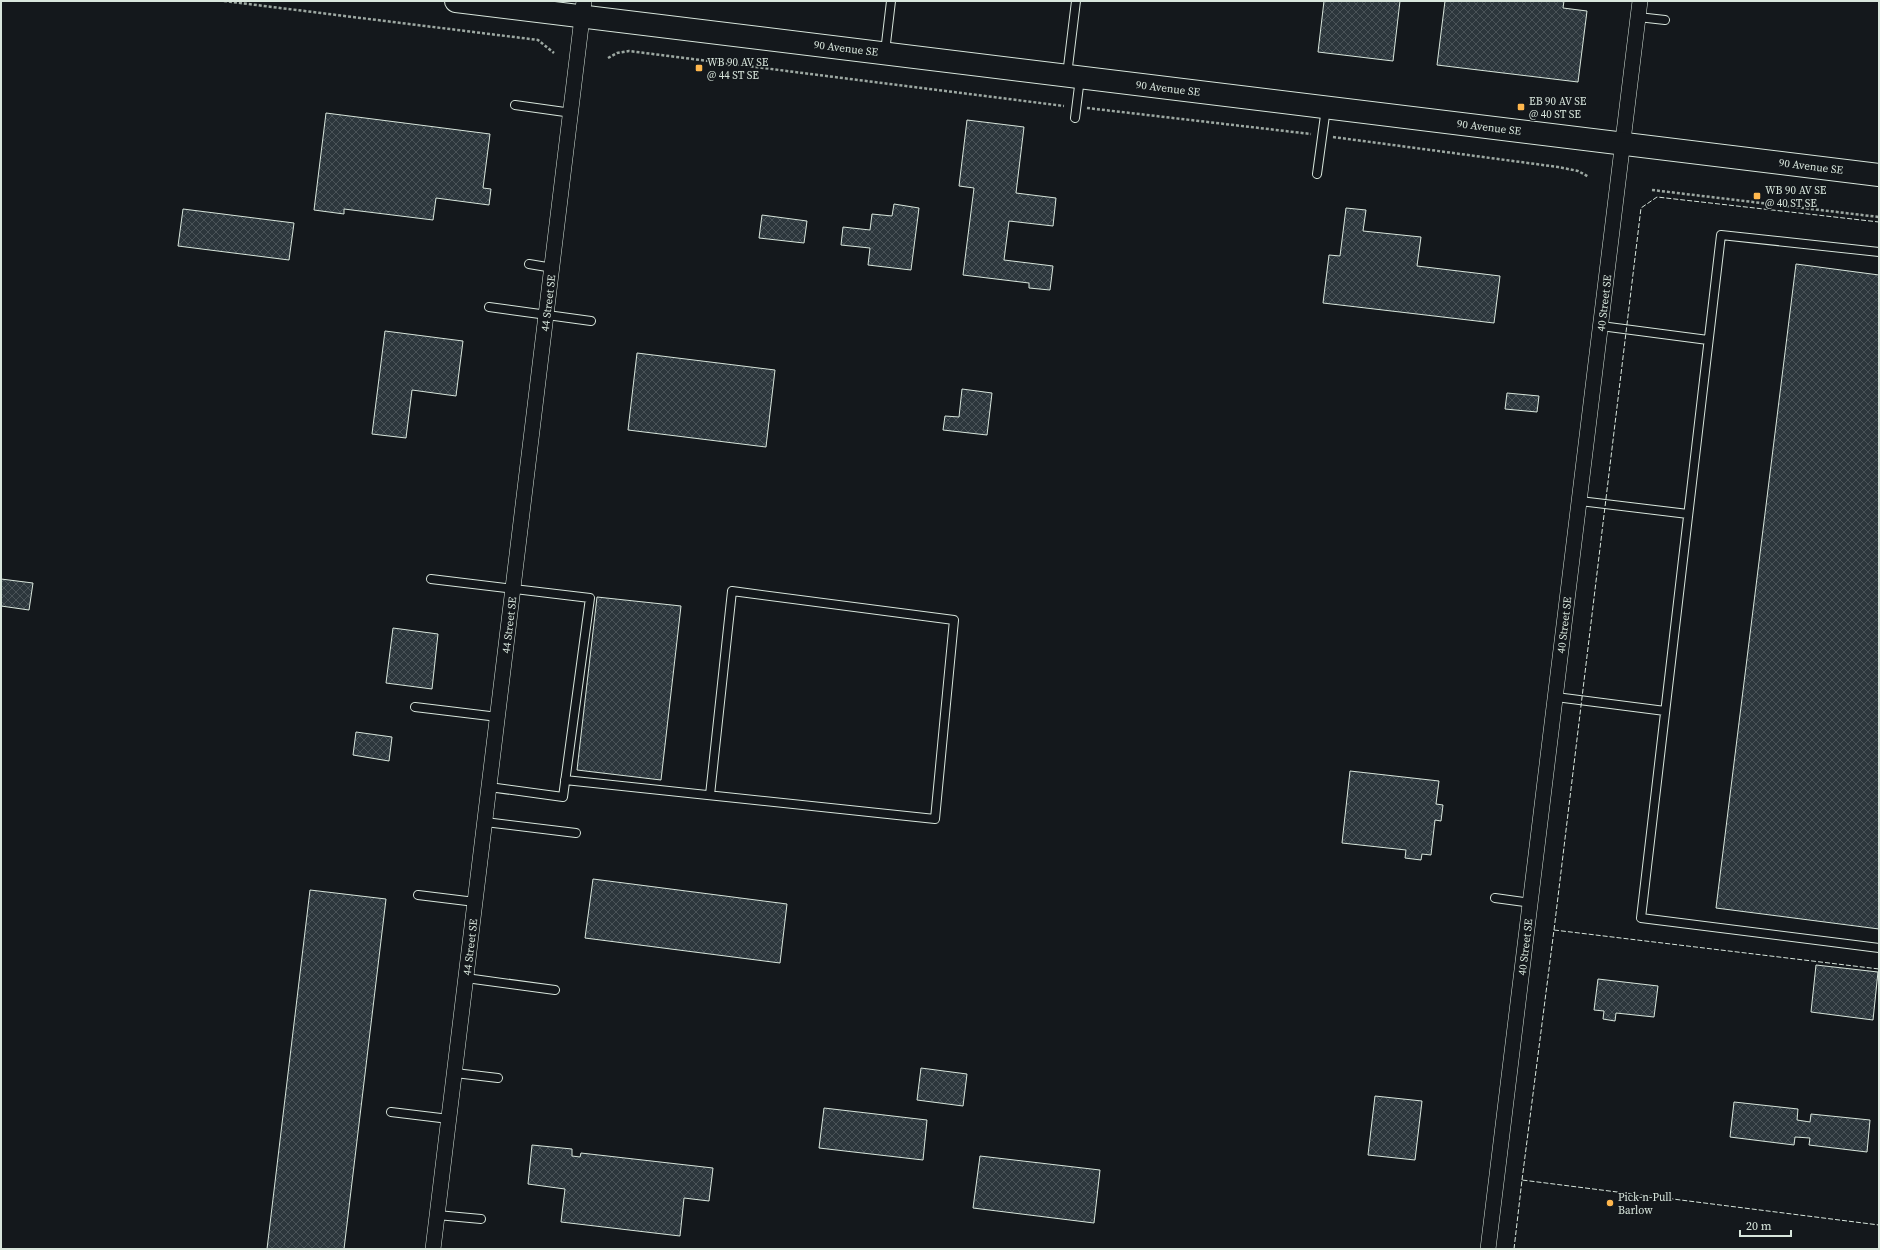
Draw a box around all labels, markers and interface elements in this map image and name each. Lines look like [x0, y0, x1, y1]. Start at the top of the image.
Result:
street label: 90 Avenue SE [813, 37, 879, 60]
place label: WB 90 AV SE @ 44 ST SE [707, 55, 769, 83]
marker: WB 90 AV SE @ 44 ST SE [694, 63, 704, 73]
street label: 90 Avenue SE [1135, 77, 1201, 100]
place label: EB 90 AV SE @ 40 ST SE [1529, 94, 1587, 122]
marker: EB 90 AV SE @ 40 ST SE [1516, 102, 1526, 112]
street label: 90 Avenue SE [1456, 116, 1522, 139]
street label: 90 Avenue SE [1778, 155, 1844, 178]
place label: WB 90 AV SE @ 40 ST SE [1765, 183, 1827, 211]
marker: WB 90 AV SE @ 40 ST SE [1752, 191, 1762, 201]
street label: 44 Street SE [538, 274, 559, 332]
street label: 40 Street SE [1594, 274, 1615, 332]
street label: 44 Street SE [499, 596, 520, 654]
street label: 40 Street SE [1554, 596, 1575, 654]
street label: 44 Street SE [460, 918, 481, 976]
street label: 40 Street SE [1515, 918, 1536, 976]
place label: Pick-n-Pull Barlow [1618, 1190, 1672, 1218]
marker: Pick-n-Pull Barlow [1605, 1198, 1615, 1208]
scale bar [1740, 1212, 1791, 1238]
text: 20 m [1746, 1218, 1772, 1234]

